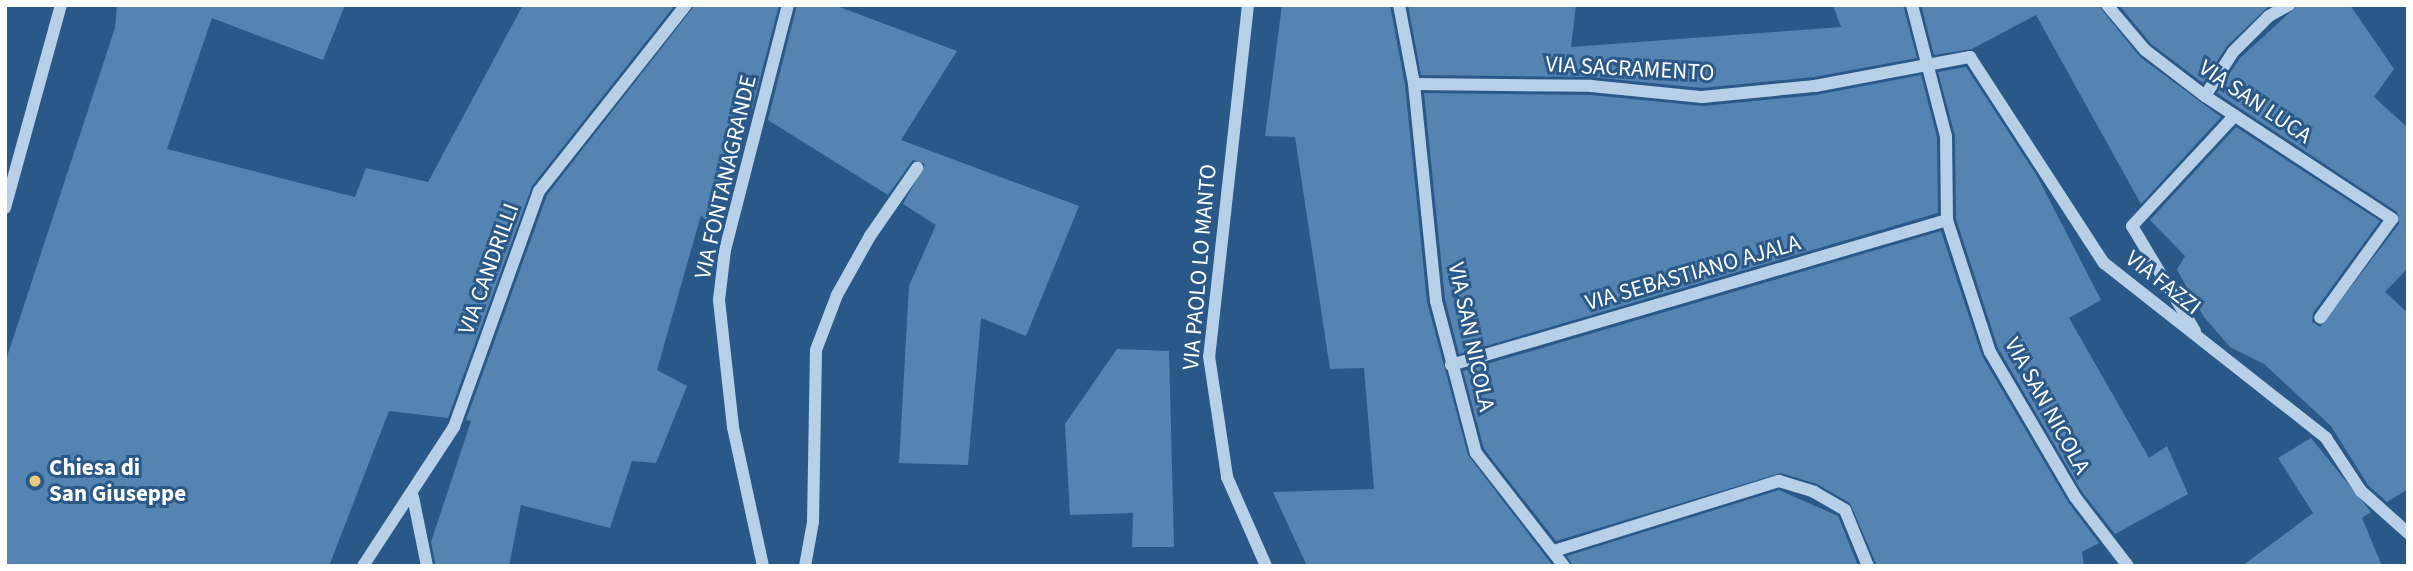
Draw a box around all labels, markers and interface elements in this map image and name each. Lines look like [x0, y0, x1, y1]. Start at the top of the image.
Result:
street label: VIA SACRAMENTO [1545, 51, 1715, 87]
street label: VIA SAN LUCA [2193, 54, 2317, 150]
street label: VIA FONTANAGRANDE [689, 72, 763, 282]
street label: VIA PAOLO LO MANTO [1177, 163, 1223, 371]
street label: VIA CANDRILLI [453, 200, 525, 338]
street label: VIA SEBASTIANO AJALA [1582, 229, 1804, 317]
street label: VIA FAZZI [2120, 245, 2206, 321]
street label: VIA SAN NICOLA [1442, 260, 1500, 414]
street label: VIA SAN NICOLA [1998, 333, 2096, 479]
place label: Chiesa di San Giuseppe [49, 454, 186, 508]
marker: Chiesa di San Giuseppe [27, 473, 43, 489]

